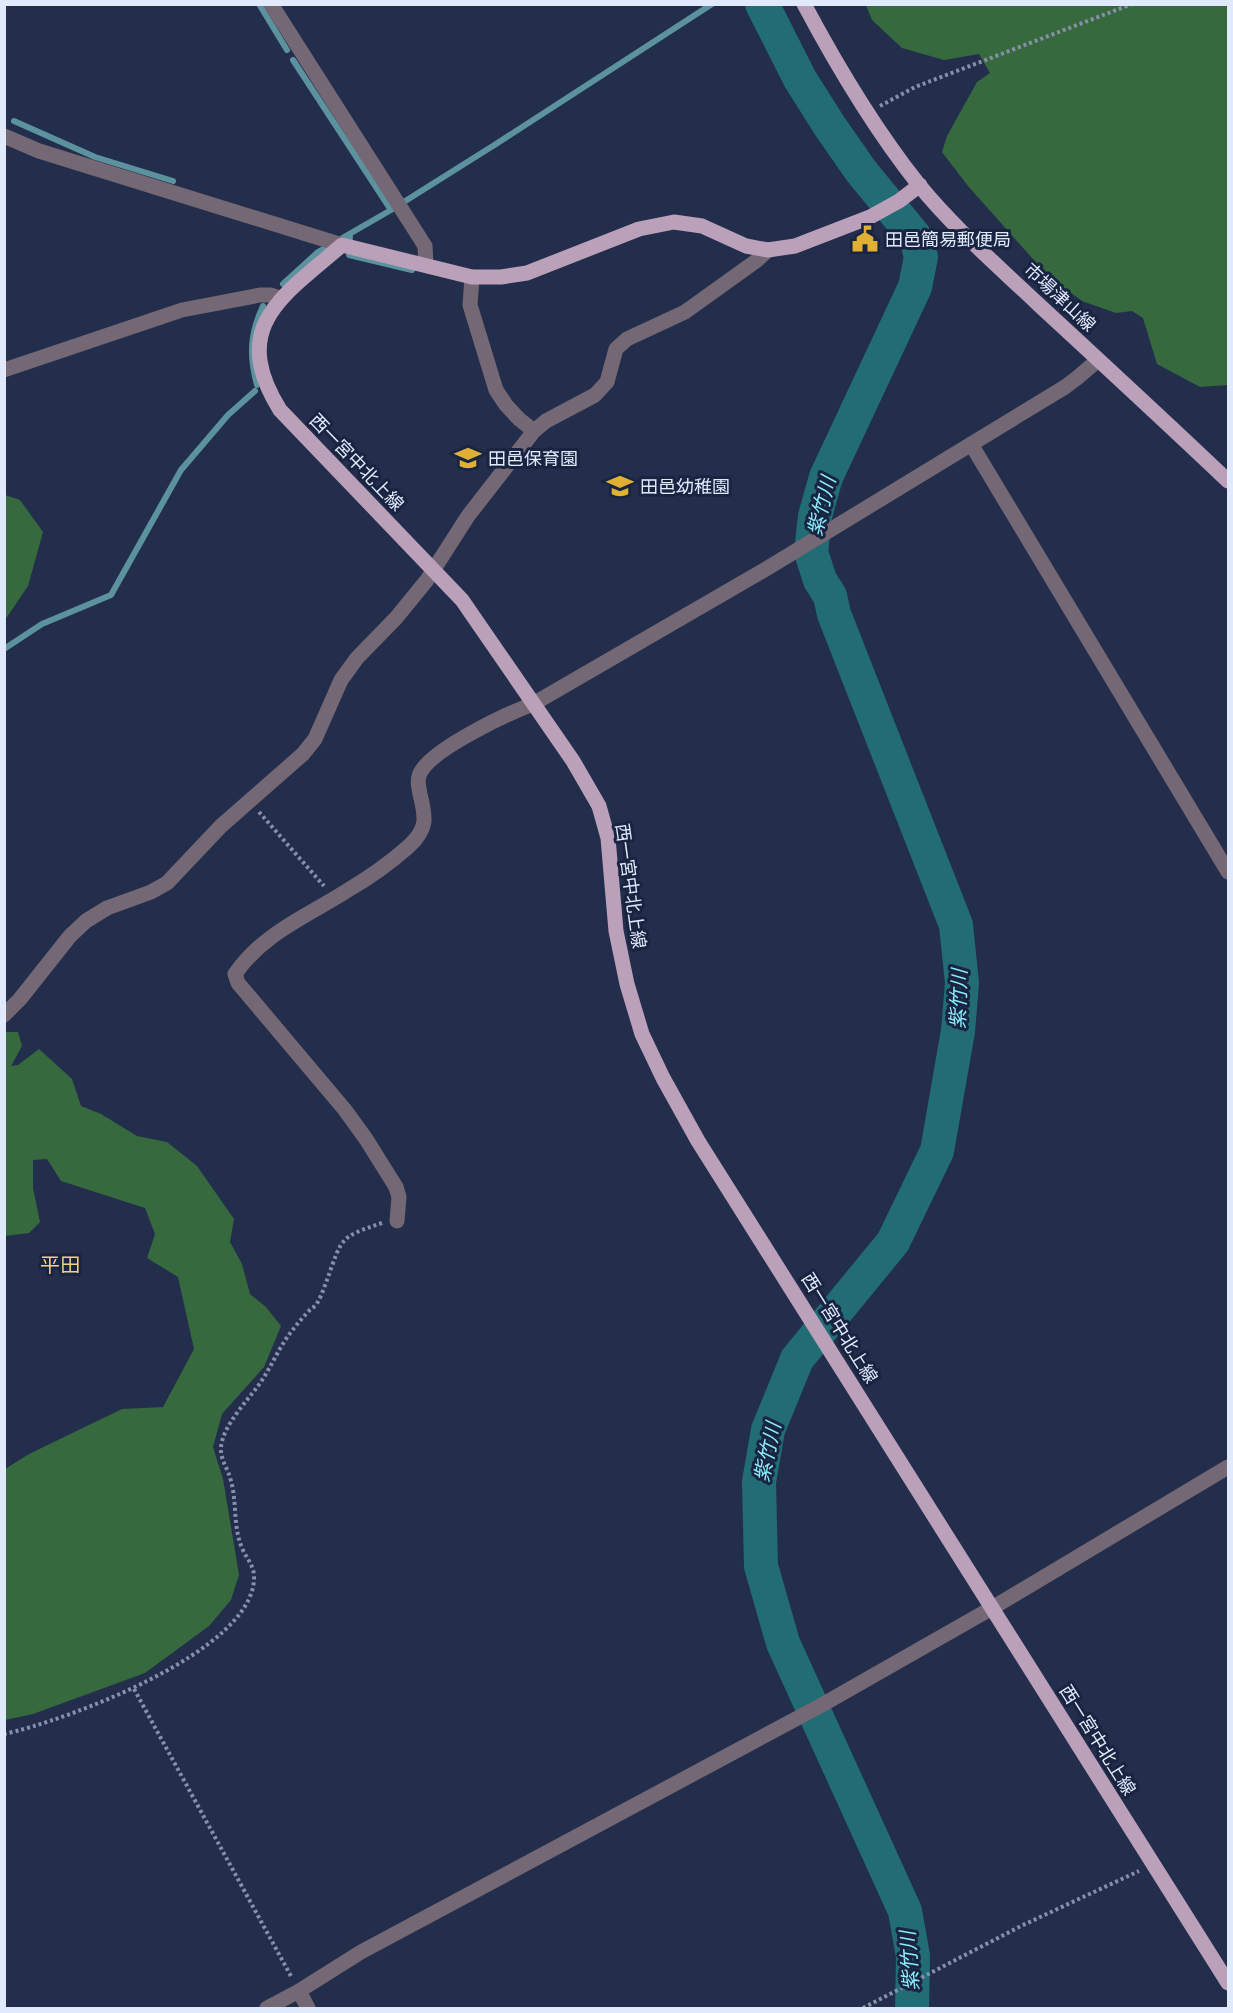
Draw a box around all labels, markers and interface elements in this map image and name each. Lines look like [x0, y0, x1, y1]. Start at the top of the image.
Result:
public building icon: 田邑簡易郵便局 [850, 224, 880, 254]
place label: 田邑簡易郵便局 [885, 226, 1011, 253]
street label: 市場津山線 [1018, 256, 1102, 338]
street label: 西一宮中北上線 [304, 407, 410, 517]
school or university icon: 田邑保育園 [453, 443, 483, 473]
place label: 田邑保育園 [488, 445, 578, 472]
school or university icon: 田邑幼稚園 [605, 471, 635, 501]
water label: 紫竹川 [799, 471, 844, 539]
place label: 田邑幼稚園 [640, 473, 730, 500]
street label: 西一宮中北上線 [609, 822, 653, 950]
water label: 紫竹川 [941, 966, 975, 1030]
district label: 平田 [40, 1249, 80, 1280]
street label: 西一宮中北上線 [795, 1267, 885, 1389]
water label: 紫竹川 [746, 1417, 789, 1485]
street label: 西一宮中北上線 [1053, 1679, 1143, 1801]
water label: 紫竹川 [891, 1928, 927, 1992]

